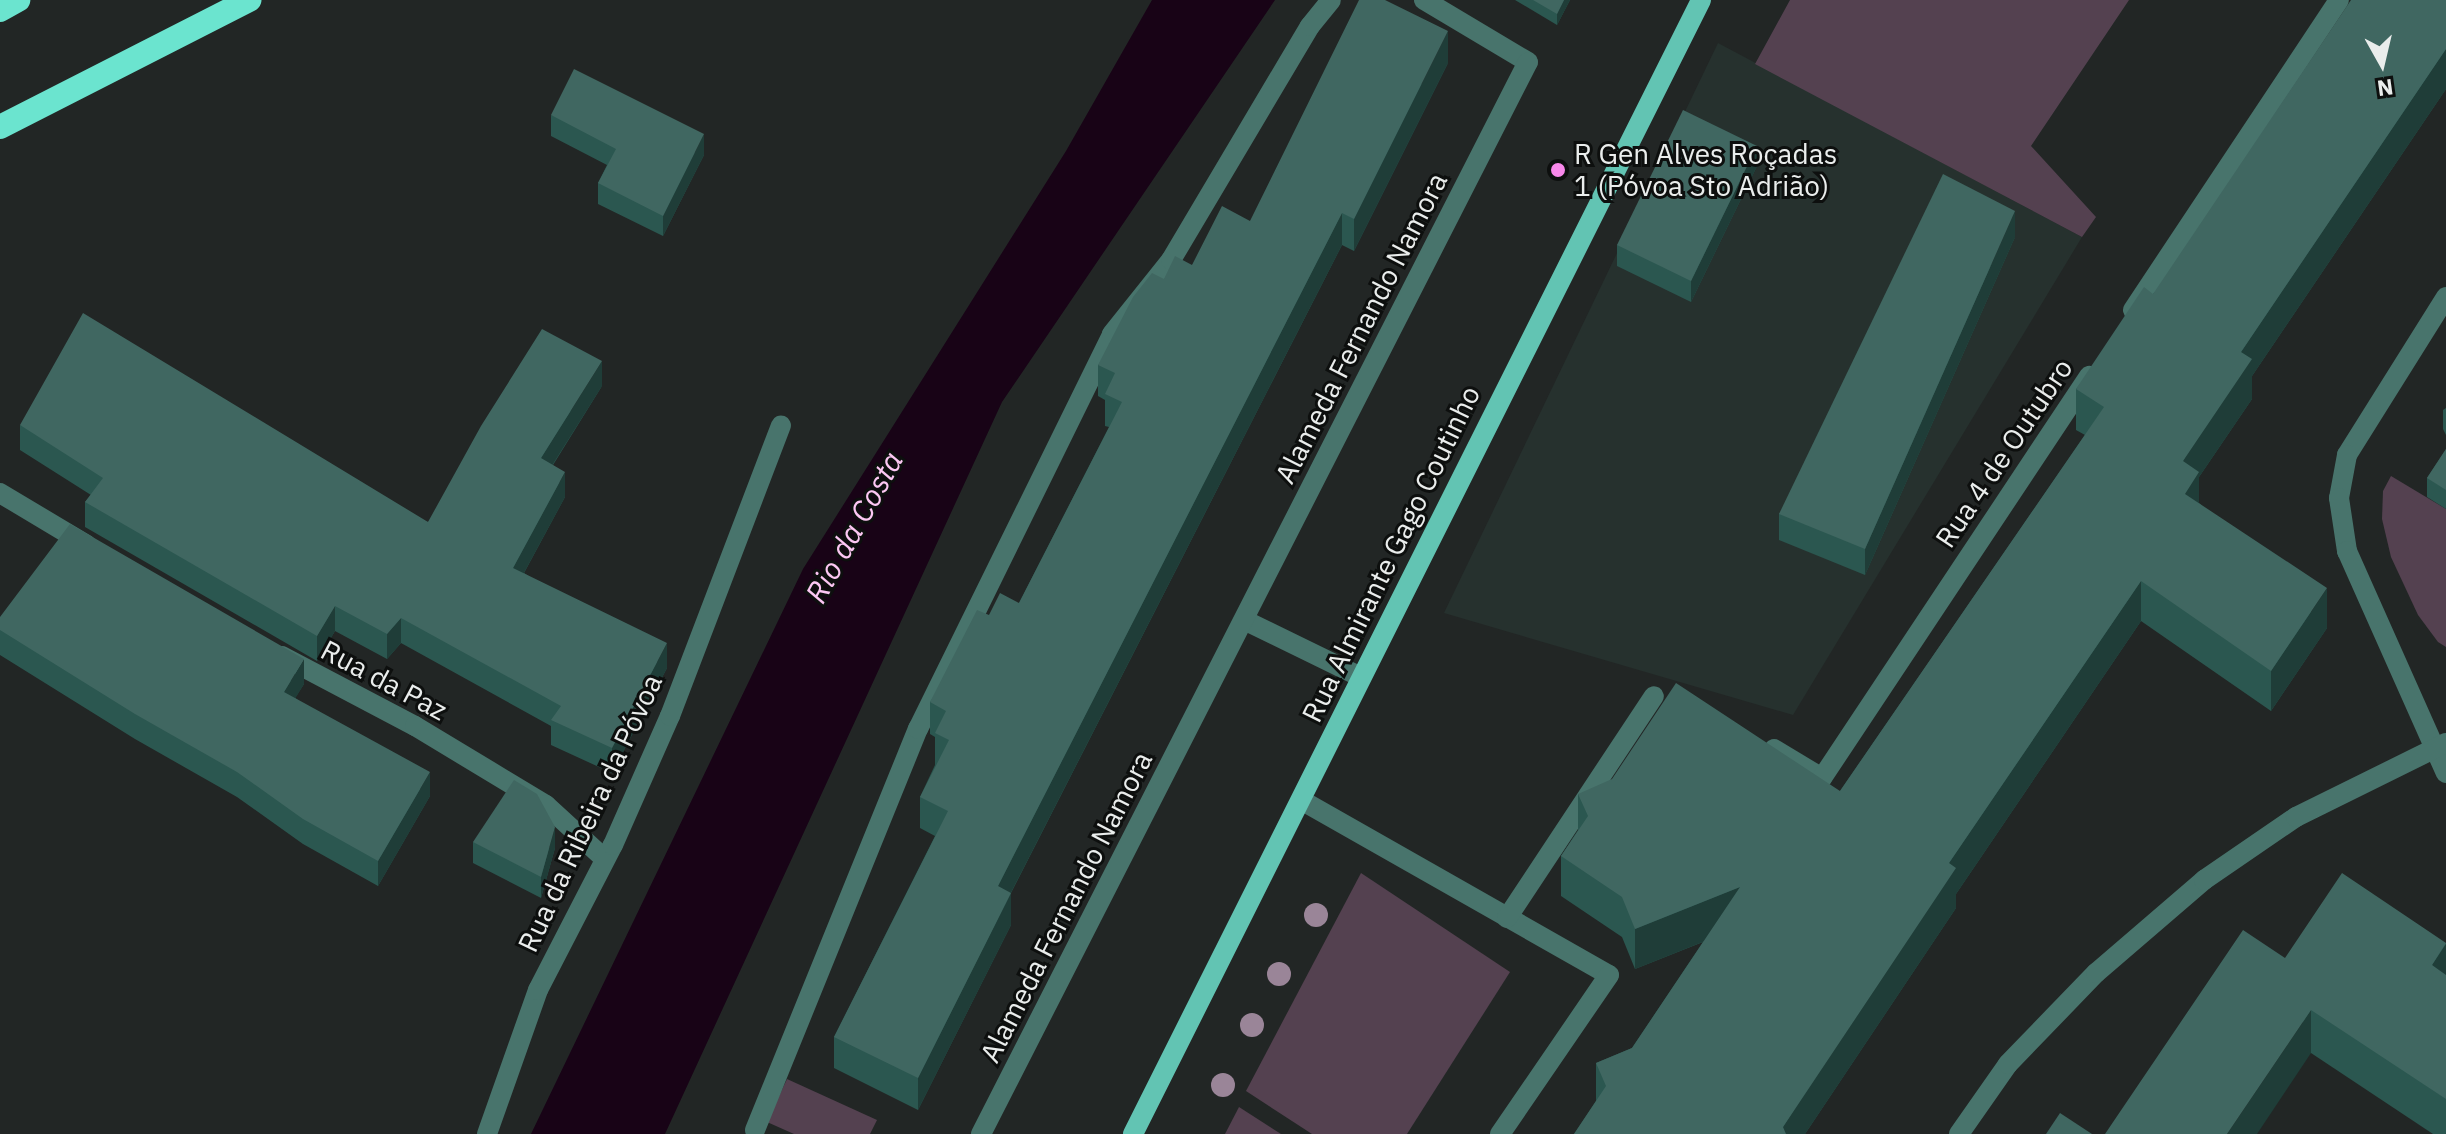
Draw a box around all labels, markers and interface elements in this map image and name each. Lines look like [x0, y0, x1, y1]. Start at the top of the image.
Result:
north arrow [2342, 24, 2422, 104]
text: N [2376, 73, 2395, 104]
place label: R Gen Alves Roçadas 1 (Póvoa Sto Adrião) [1574, 137, 1837, 203]
marker: R Gen Alves Roçadas 1 (Póvoa Sto Adrião) [1549, 161, 1567, 179]
street label: Alameda Fernando Namora [1268, 167, 1454, 489]
street label: Rua 4 de Outubro [1928, 352, 2080, 554]
street label: Rua Almirante Gago Coutinho [1295, 380, 1487, 728]
water label: Rio da Costa [798, 445, 910, 609]
street label: Rua da Paz [315, 633, 453, 727]
street label: Rua da Ribeira da Póvoa [511, 669, 669, 957]
street label: Alameda Fernando Namora [973, 746, 1159, 1068]

